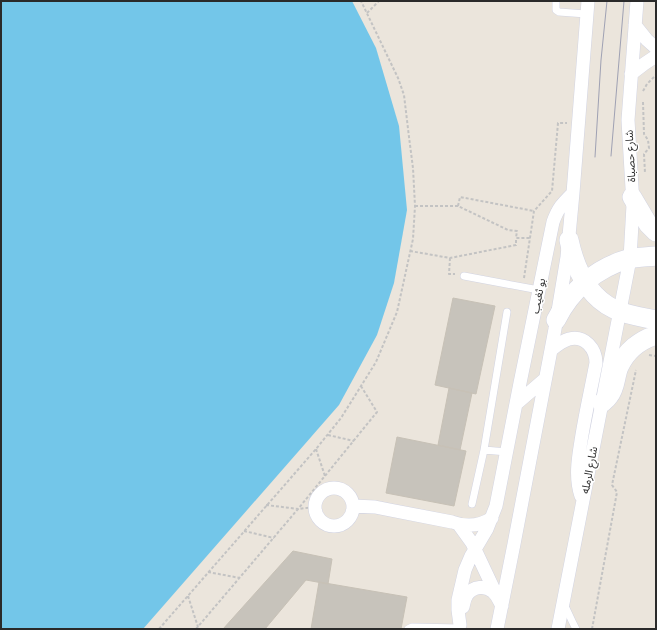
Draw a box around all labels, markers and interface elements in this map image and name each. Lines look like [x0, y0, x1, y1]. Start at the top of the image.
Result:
street label: شارع حصباة [622, 129, 639, 182]
street label: بو ثغيب [528, 277, 549, 315]
street label: شارع الرمله [578, 445, 601, 495]

